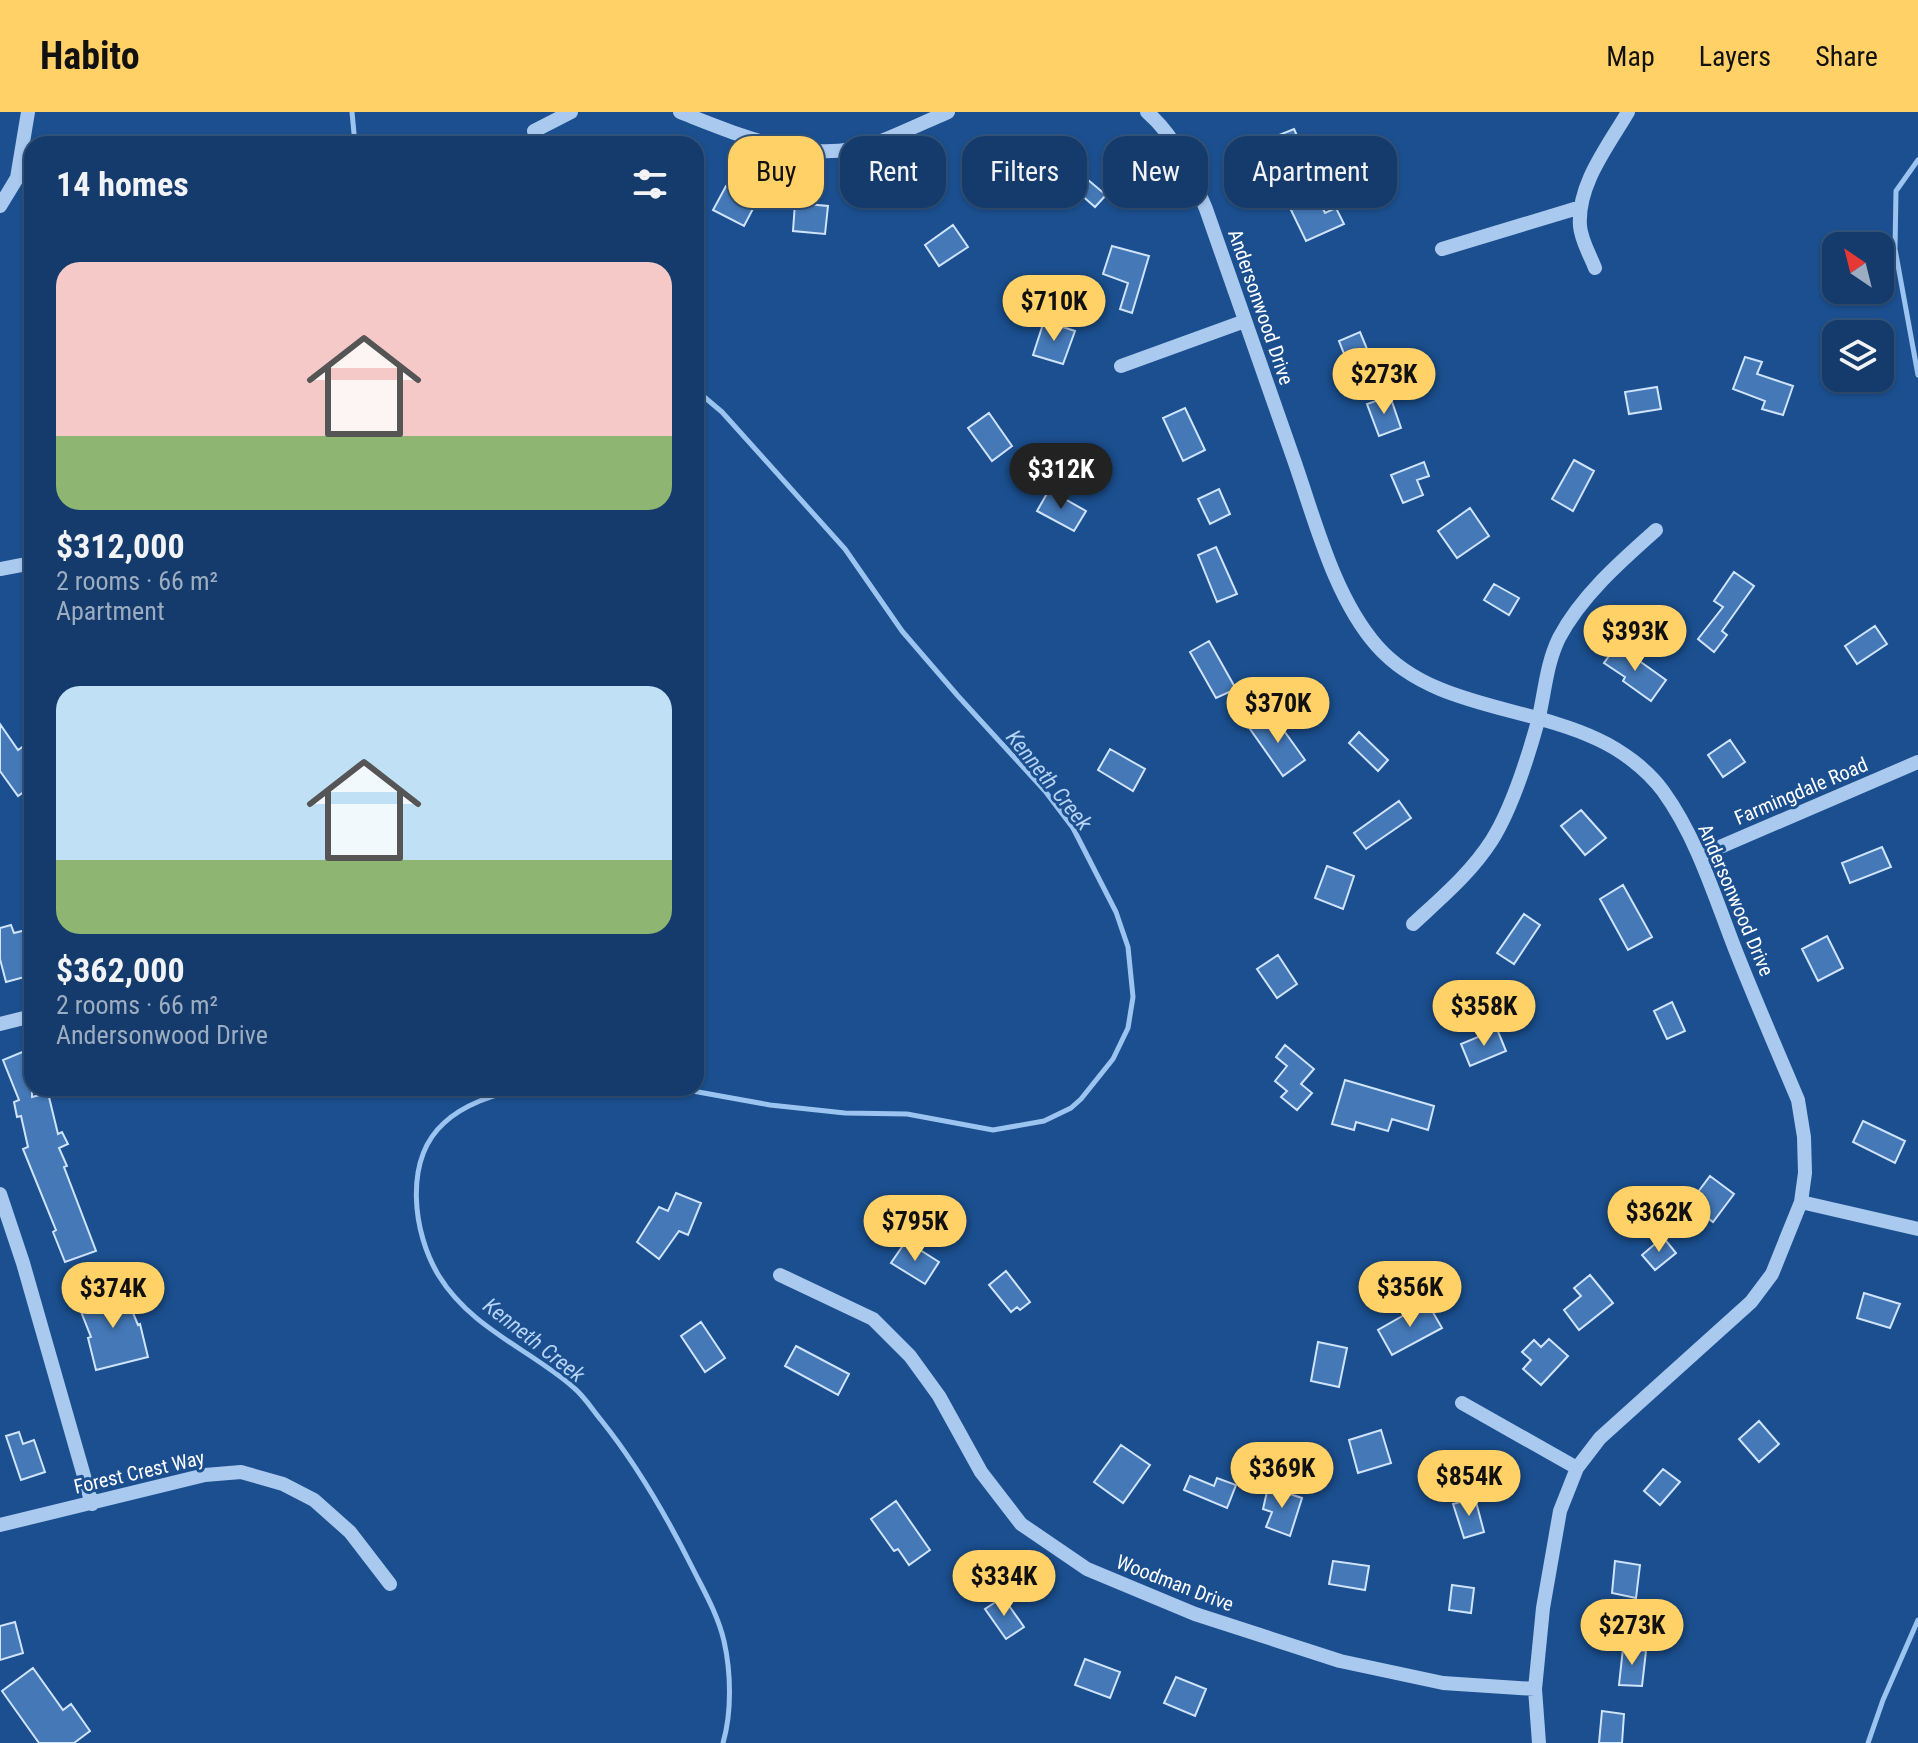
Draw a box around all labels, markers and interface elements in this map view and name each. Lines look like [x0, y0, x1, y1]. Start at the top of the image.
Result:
text: Habito [40, 34, 140, 78]
text: Map [1606, 40, 1655, 73]
text: Layers [1699, 40, 1771, 73]
text: Share [1815, 40, 1878, 73]
chip: Buy [728, 136, 824, 208]
chip: Rent [840, 136, 946, 208]
chip: Filters [962, 136, 1087, 208]
chip: New [1103, 136, 1208, 208]
chip: Apartment [1224, 136, 1397, 208]
icon: filters [628, 162, 672, 206]
text: 14 homes [56, 164, 189, 204]
street label: Andersonwood Drive [1223, 226, 1299, 388]
north arrow [1822, 232, 1894, 304]
map controls [1822, 232, 1894, 392]
pin: $710K [998, 275, 1110, 343]
text: $710K [1021, 286, 1087, 316]
icon: home [292, 314, 436, 458]
button: layers [1822, 320, 1894, 392]
pin: $273K [1328, 348, 1440, 416]
text: $273K [1351, 359, 1417, 389]
pin: $312K [1005, 443, 1117, 511]
text: $312K [1028, 454, 1094, 484]
text: $312,000 [56, 526, 185, 566]
text: 2 rooms · 66 m² [56, 566, 218, 596]
text: Apartment [56, 596, 165, 626]
pin: $393K [1579, 605, 1691, 673]
text: $393K [1602, 616, 1668, 646]
pin: $370K [1222, 677, 1334, 745]
text: $370K [1245, 688, 1311, 718]
water label: Kenneth Creek [1001, 725, 1097, 835]
icon: home [292, 738, 436, 882]
street label: Farmingdale Road [1731, 752, 1871, 830]
street label: Andersonwood Drive [1693, 820, 1779, 980]
text: $362,000 [56, 950, 185, 990]
pin: $358K [1428, 980, 1540, 1048]
text: 2 rooms · 66 m² [56, 990, 218, 1020]
text: $358K [1451, 991, 1517, 1021]
text: Andersonwood Drive [56, 1020, 268, 1050]
pin: $362K [1603, 1186, 1715, 1254]
pin: $795K [859, 1195, 971, 1263]
text: $362K [1626, 1197, 1692, 1227]
text: $795K [882, 1206, 948, 1236]
pin: $356K [1354, 1261, 1466, 1329]
pin: $374K [57, 1262, 169, 1330]
text: $356K [1377, 1272, 1443, 1302]
text: $374K [80, 1273, 146, 1303]
water label: Kenneth Creek [478, 1293, 590, 1388]
pin: $369K [1226, 1442, 1338, 1510]
street label: Forest Crest Way [71, 1445, 207, 1499]
pin: $854K [1413, 1450, 1525, 1518]
text: $369K [1249, 1453, 1315, 1483]
text: $854K [1436, 1461, 1502, 1491]
pin: $334K [948, 1550, 1060, 1618]
street label: Woodman Drive [1113, 1550, 1237, 1616]
text: $334K [971, 1561, 1037, 1591]
pin: $273K [1576, 1599, 1688, 1667]
text: $273K [1599, 1610, 1665, 1640]

